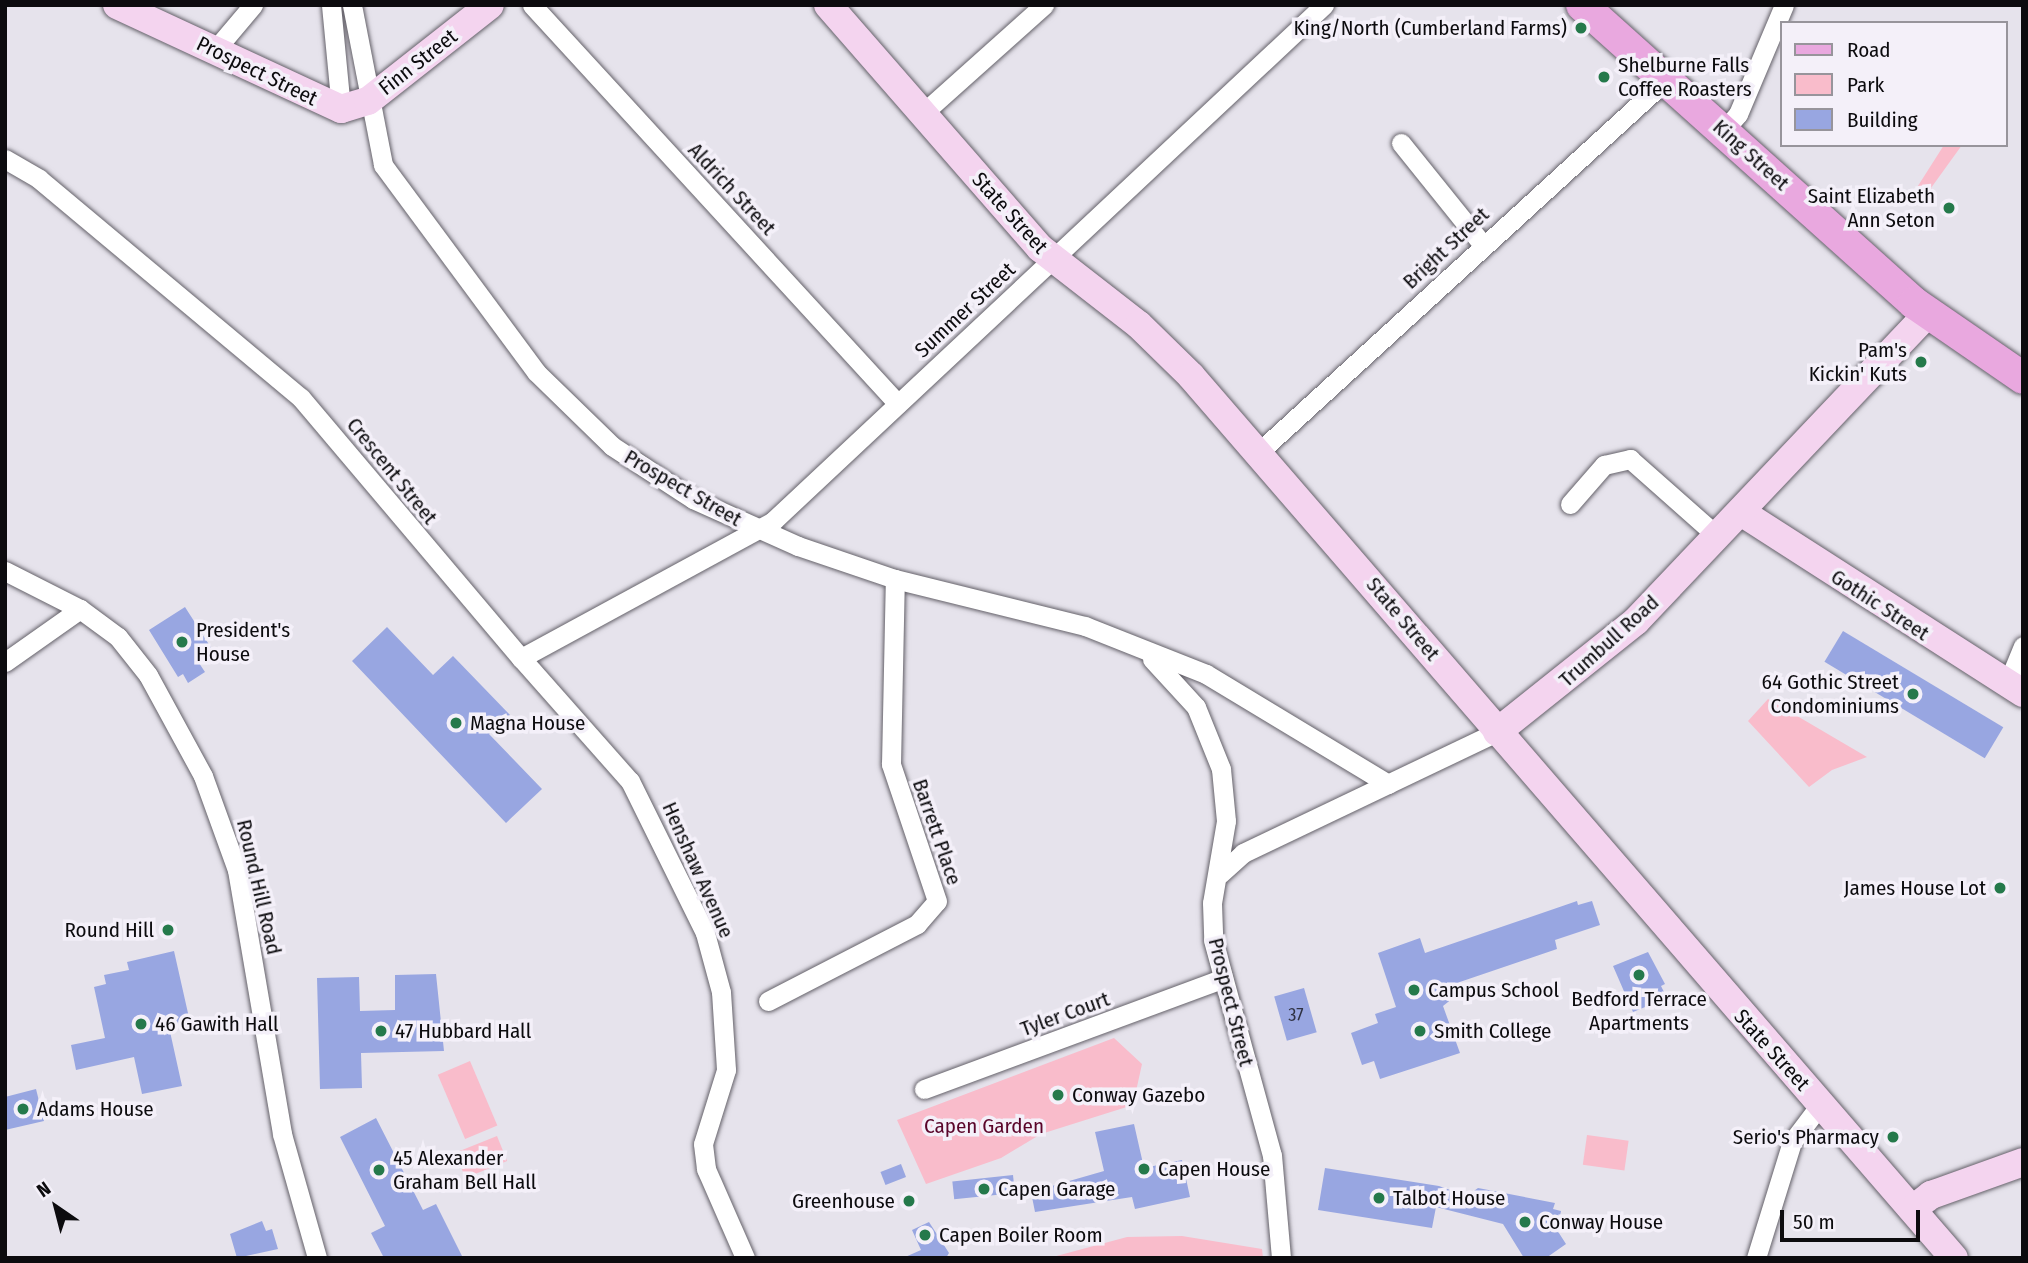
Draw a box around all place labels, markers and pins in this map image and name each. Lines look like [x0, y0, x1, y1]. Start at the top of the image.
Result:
place label: King/North (Cumberland Farms) [1293, 15, 1567, 41]
marker: King/North (Cumberland Farms) [1573, 20, 1589, 36]
place label: Shelburne Falls Coffee Roasters [1618, 52, 1752, 102]
marker: Shelburne Falls Coffee Roasters [1596, 69, 1612, 85]
place label: Saint Elizabeth Ann Seton [1808, 183, 1935, 233]
marker: Saint Elizabeth Ann Seton [1941, 200, 1957, 216]
place label: Pam's Kickin' Kuts [1809, 337, 1907, 387]
marker: Pam's Kickin' Kuts [1913, 354, 1929, 370]
place label: President's House [196, 617, 290, 667]
marker: President's House [174, 634, 190, 650]
place label: 64 Gothic Street Condominiums [1762, 669, 1899, 719]
marker: 64 Gothic Street Condominiums [1905, 686, 1921, 702]
place label: Magna House [470, 710, 585, 736]
marker: Magna House [448, 715, 464, 731]
place label: James House Lot [1844, 875, 1986, 901]
marker: James House Lot [1992, 880, 2008, 896]
place label: Round Hill [64, 917, 154, 943]
marker: Round Hill [160, 922, 176, 938]
marker: Bedford Terrace Apartments [1631, 967, 1647, 983]
place label: Campus School [1428, 977, 1559, 1003]
marker: Campus School [1406, 982, 1422, 998]
place label: Bedford Terrace Apartments [1571, 986, 1707, 1036]
place label: 46 Gawith Hall [155, 1011, 279, 1037]
marker: 46 Gawith Hall [133, 1016, 149, 1032]
place label: 47 Hubbard Hall [395, 1018, 531, 1044]
place label: Smith College [1434, 1018, 1551, 1044]
marker: 47 Hubbard Hall [373, 1023, 389, 1039]
marker: Smith College [1412, 1023, 1428, 1039]
place label: Conway Gazebo [1072, 1082, 1205, 1108]
marker: Conway Gazebo [1050, 1087, 1066, 1103]
place label: Adams House [37, 1096, 154, 1122]
marker: Adams House [15, 1101, 31, 1117]
place label: Serio's Pharmacy [1733, 1124, 1879, 1150]
marker: Serio's Pharmacy [1885, 1129, 1901, 1145]
place label: 45 Alexander Graham Bell Hall [393, 1145, 536, 1195]
place label: Capen House [1158, 1156, 1270, 1182]
marker: Capen House [1136, 1161, 1152, 1177]
marker: 45 Alexander Graham Bell Hall [371, 1162, 387, 1178]
place label: Capen Garage [998, 1176, 1115, 1202]
marker: Capen Garage [976, 1181, 992, 1197]
place label: Talbot House [1393, 1185, 1505, 1211]
place label: Greenhouse [792, 1188, 895, 1214]
marker: Talbot House [1371, 1190, 1387, 1206]
marker: Greenhouse [901, 1193, 917, 1209]
place label: Conway House [1539, 1209, 1663, 1235]
marker: Conway House [1517, 1214, 1533, 1230]
place label: Capen Boiler Room [939, 1222, 1103, 1248]
marker: Capen Boiler Room [917, 1227, 933, 1243]

